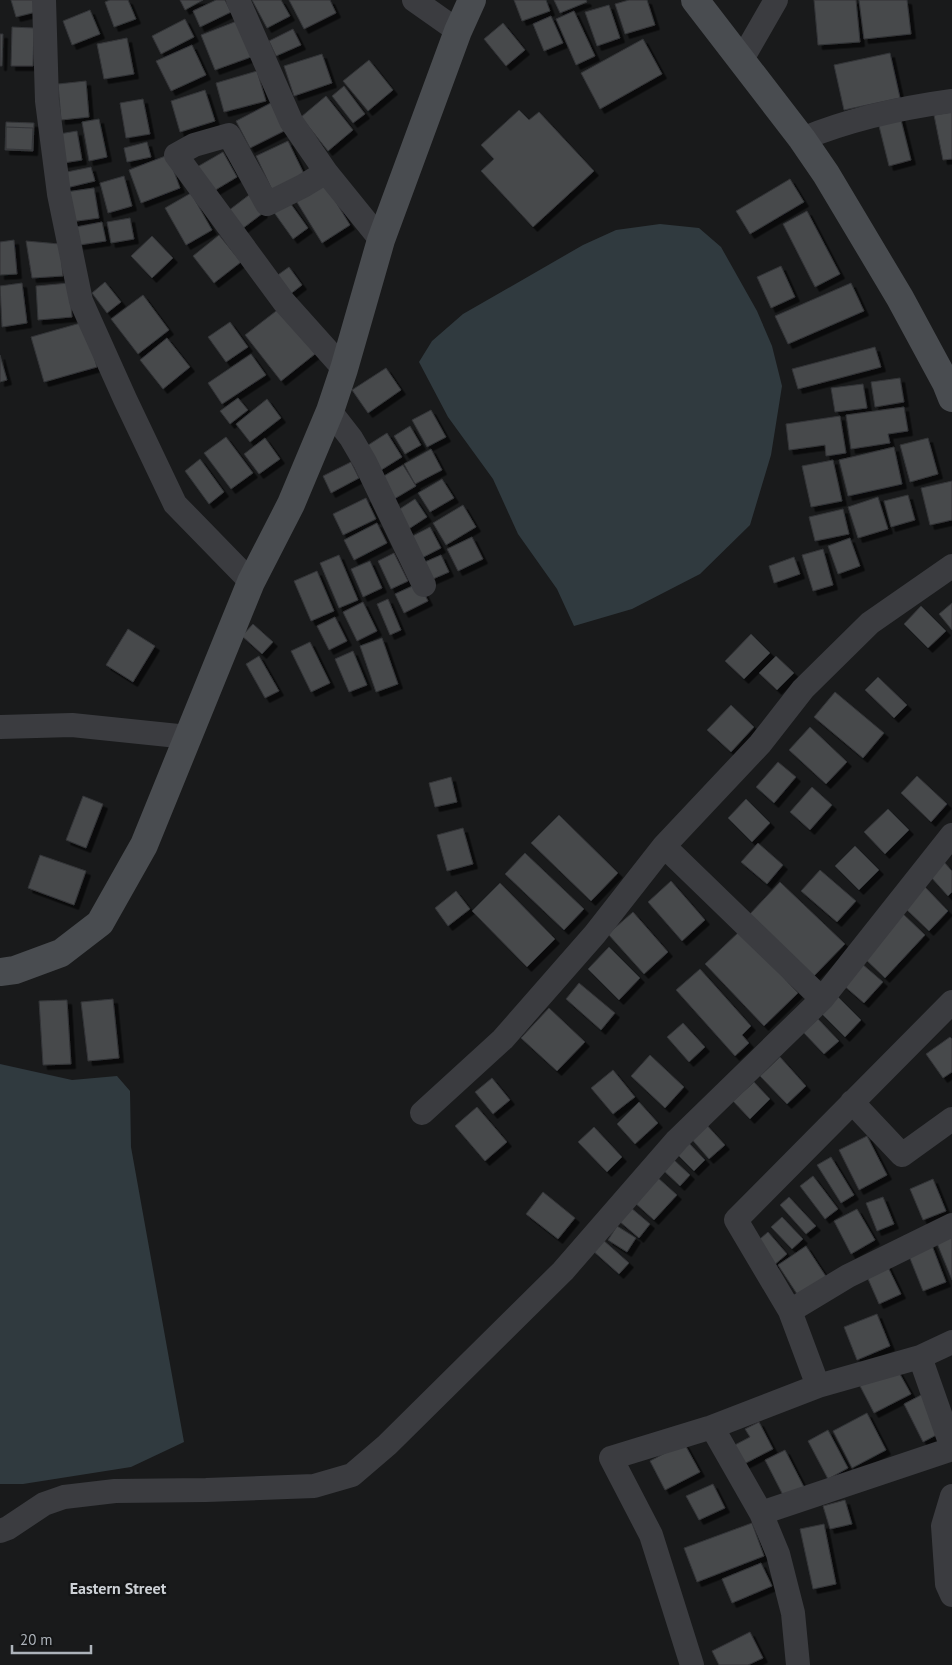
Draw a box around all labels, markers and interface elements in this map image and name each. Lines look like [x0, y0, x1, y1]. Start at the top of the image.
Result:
district label: Eastern Street [70, 1578, 167, 1598]
scale bar [12, 1622, 91, 1654]
text: 20 m [20, 1630, 53, 1649]

